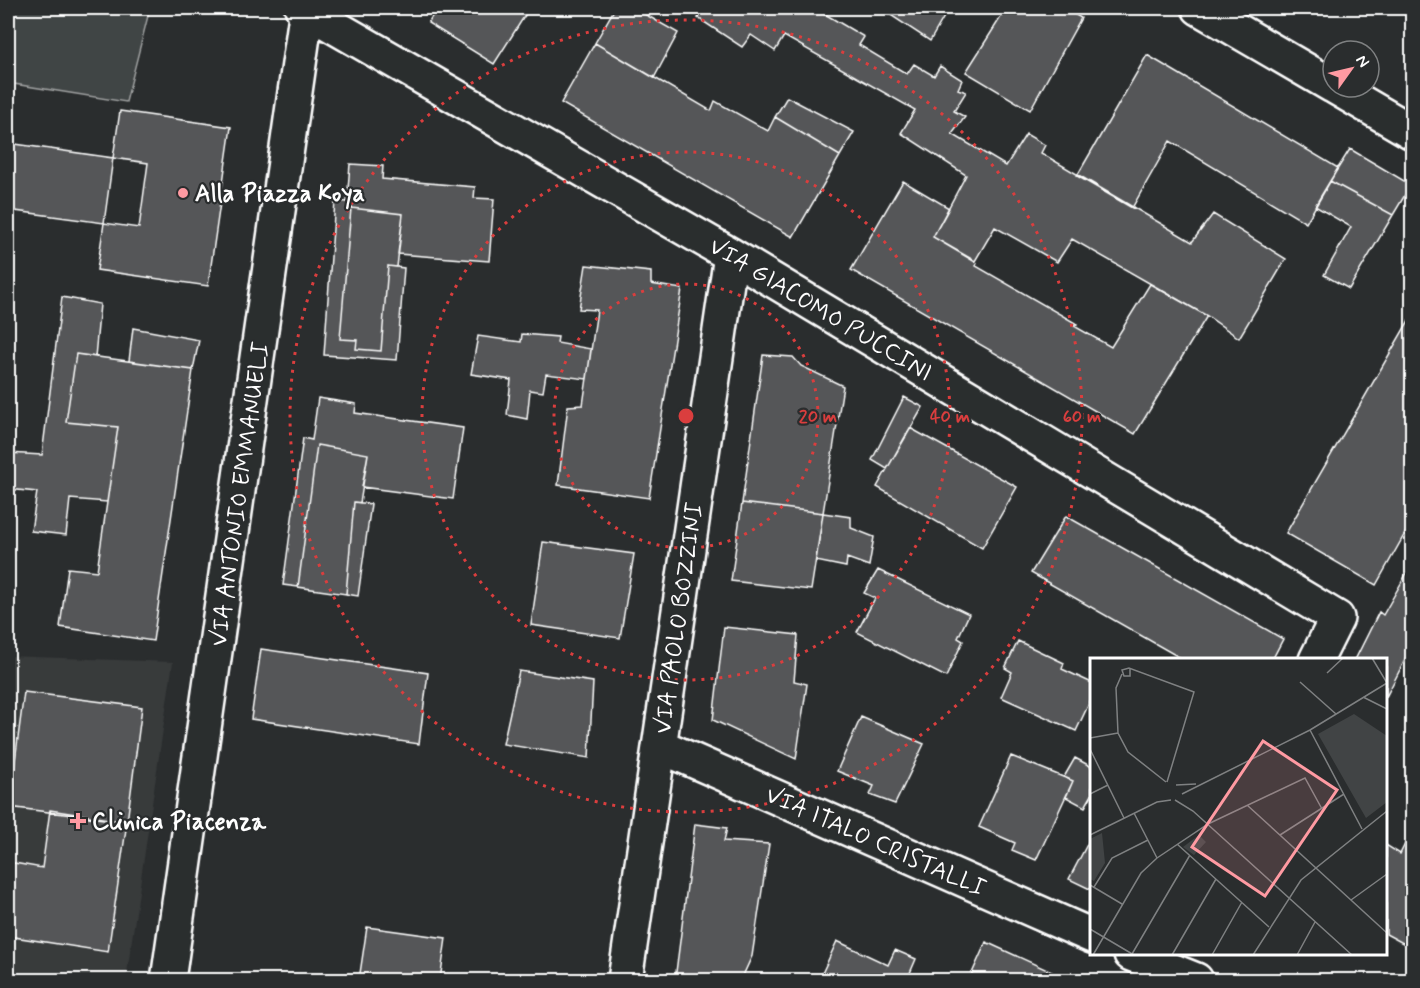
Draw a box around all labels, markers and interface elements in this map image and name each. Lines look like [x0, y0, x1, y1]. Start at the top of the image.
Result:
north arrow [1321, 39, 1381, 99]
text: N [1351, 51, 1374, 72]
place label: Alla Piazza Koya [195, 179, 365, 210]
marker: Alla Piazza Koya [176, 186, 190, 200]
street label: VIA GIACOMO PUCCINI [703, 231, 938, 389]
street label: VIA ANTONIO EMMANUELI [204, 340, 277, 649]
text: 20 m [799, 405, 837, 429]
text: 40 m [930, 405, 970, 429]
text: 60 m [1063, 405, 1101, 429]
centre of rings [676, 406, 696, 426]
street label: VIA PAOLO BOZZINI [648, 500, 711, 736]
inset map [1090, 658, 1387, 955]
street label: VIA ITALO CRISTALLI [760, 780, 990, 905]
place label: Clinica Piacenza [92, 807, 266, 838]
marker: Clinica Piacenza [69, 812, 87, 830]

